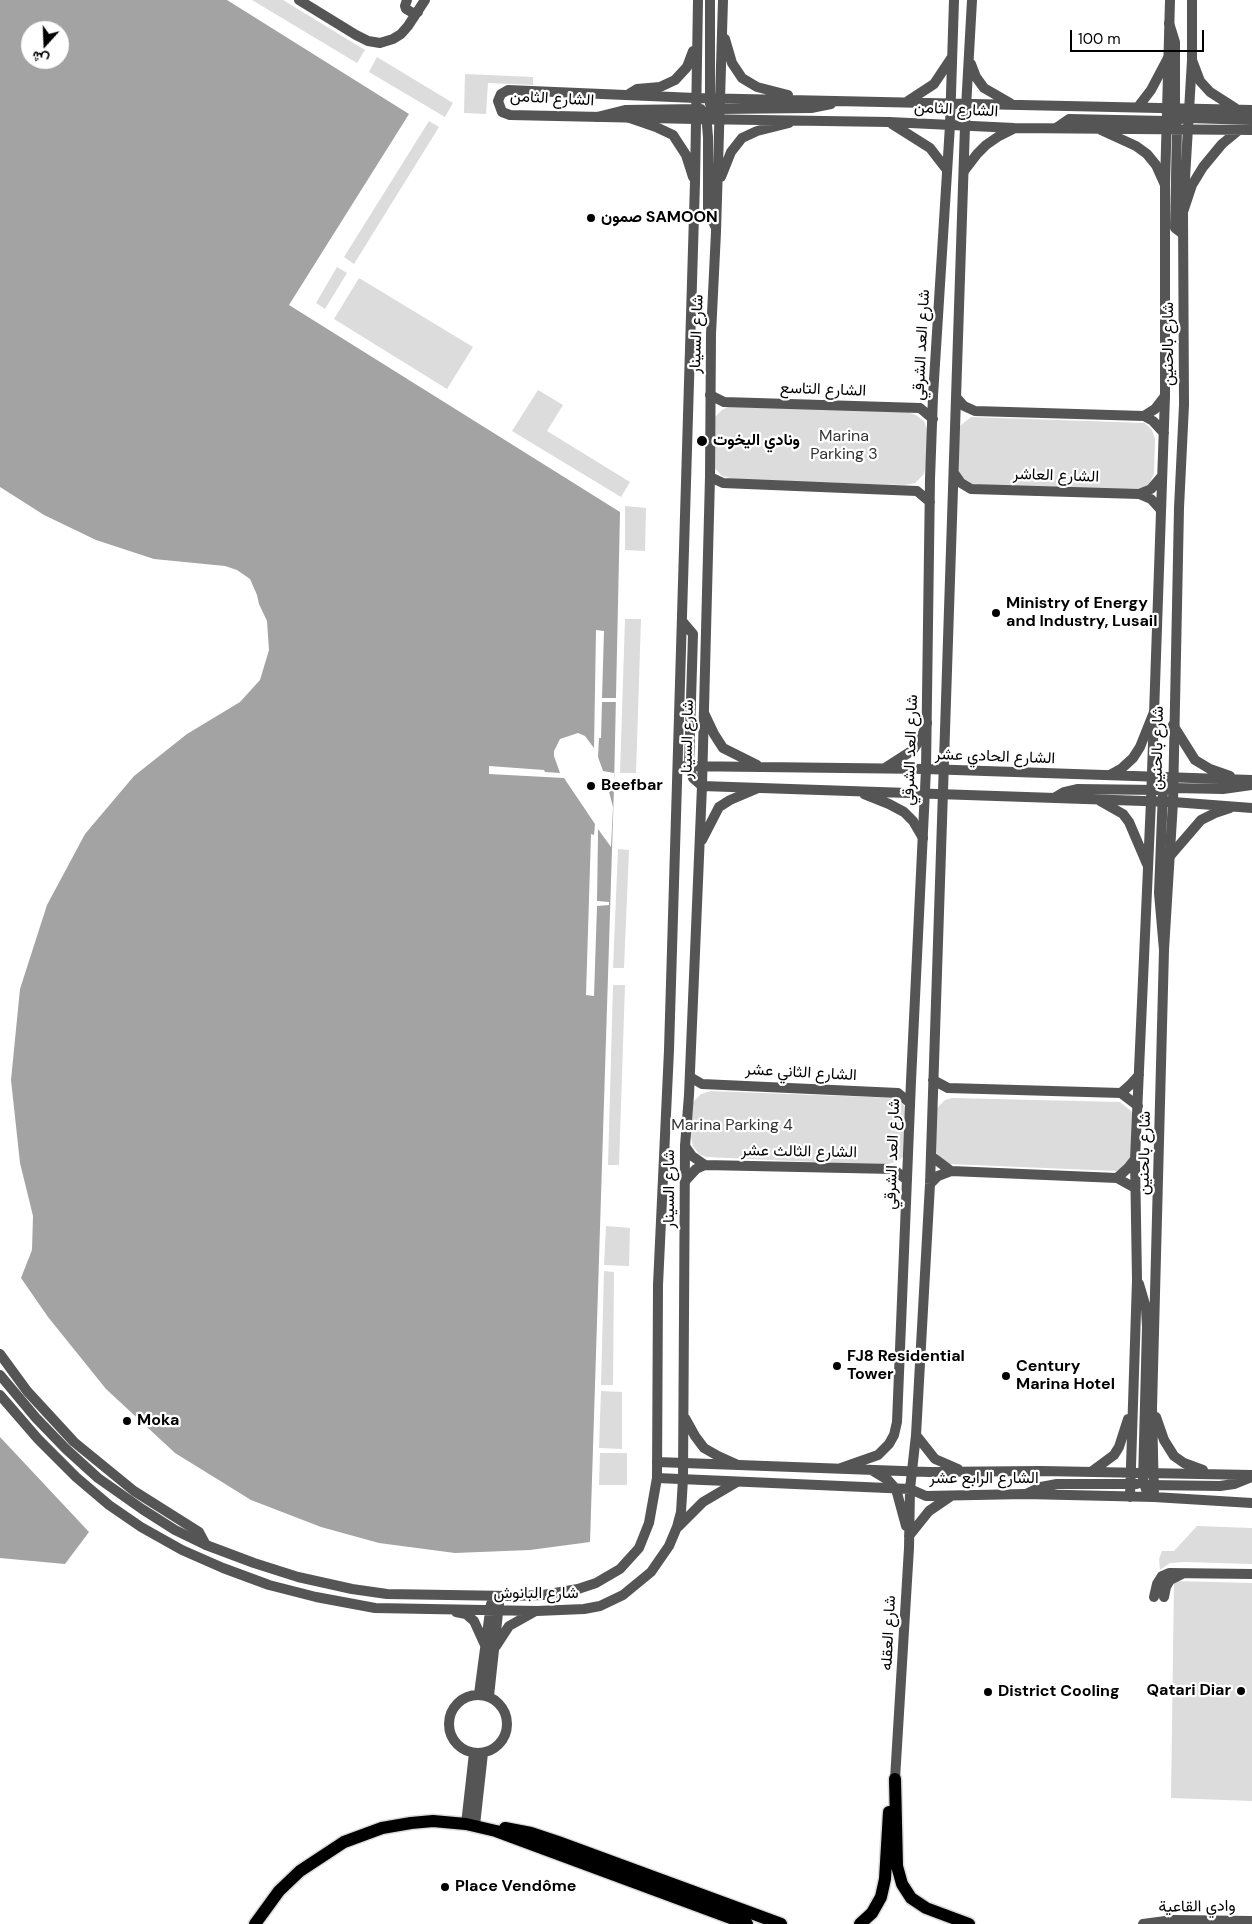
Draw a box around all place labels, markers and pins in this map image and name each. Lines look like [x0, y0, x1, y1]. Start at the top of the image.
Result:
place label: صمون SAMOON [601, 208, 718, 228]
marker: صمون SAMOON [585, 212, 597, 224]
place label: ونادي اليخوت [713, 431, 800, 451]
marker: ونادي اليخوت [695, 434, 709, 448]
place label: Ministry of Energy and Industry, Lusail [1006, 594, 1157, 632]
marker: Ministry of Energy and Industry, Lusail [990, 607, 1002, 619]
place label: Beefbar [601, 776, 663, 796]
marker: Beefbar [585, 780, 597, 792]
place label: FJ8 Residential Tower [847, 1347, 965, 1385]
place label: Century Marina Hotel [1016, 1357, 1115, 1395]
marker: FJ8 Residential Tower [831, 1360, 843, 1372]
marker: Century Marina Hotel [1000, 1370, 1012, 1382]
place label: Moka [137, 1411, 179, 1431]
marker: Moka [121, 1415, 133, 1427]
place label: Qatari Diar [1147, 1681, 1231, 1701]
place label: District Cooling [998, 1682, 1120, 1702]
marker: Qatari Diar [1235, 1685, 1247, 1697]
marker: District Cooling [982, 1686, 994, 1698]
place label: Place Vendôme [455, 1877, 576, 1897]
marker: Place Vendôme [439, 1881, 451, 1893]

